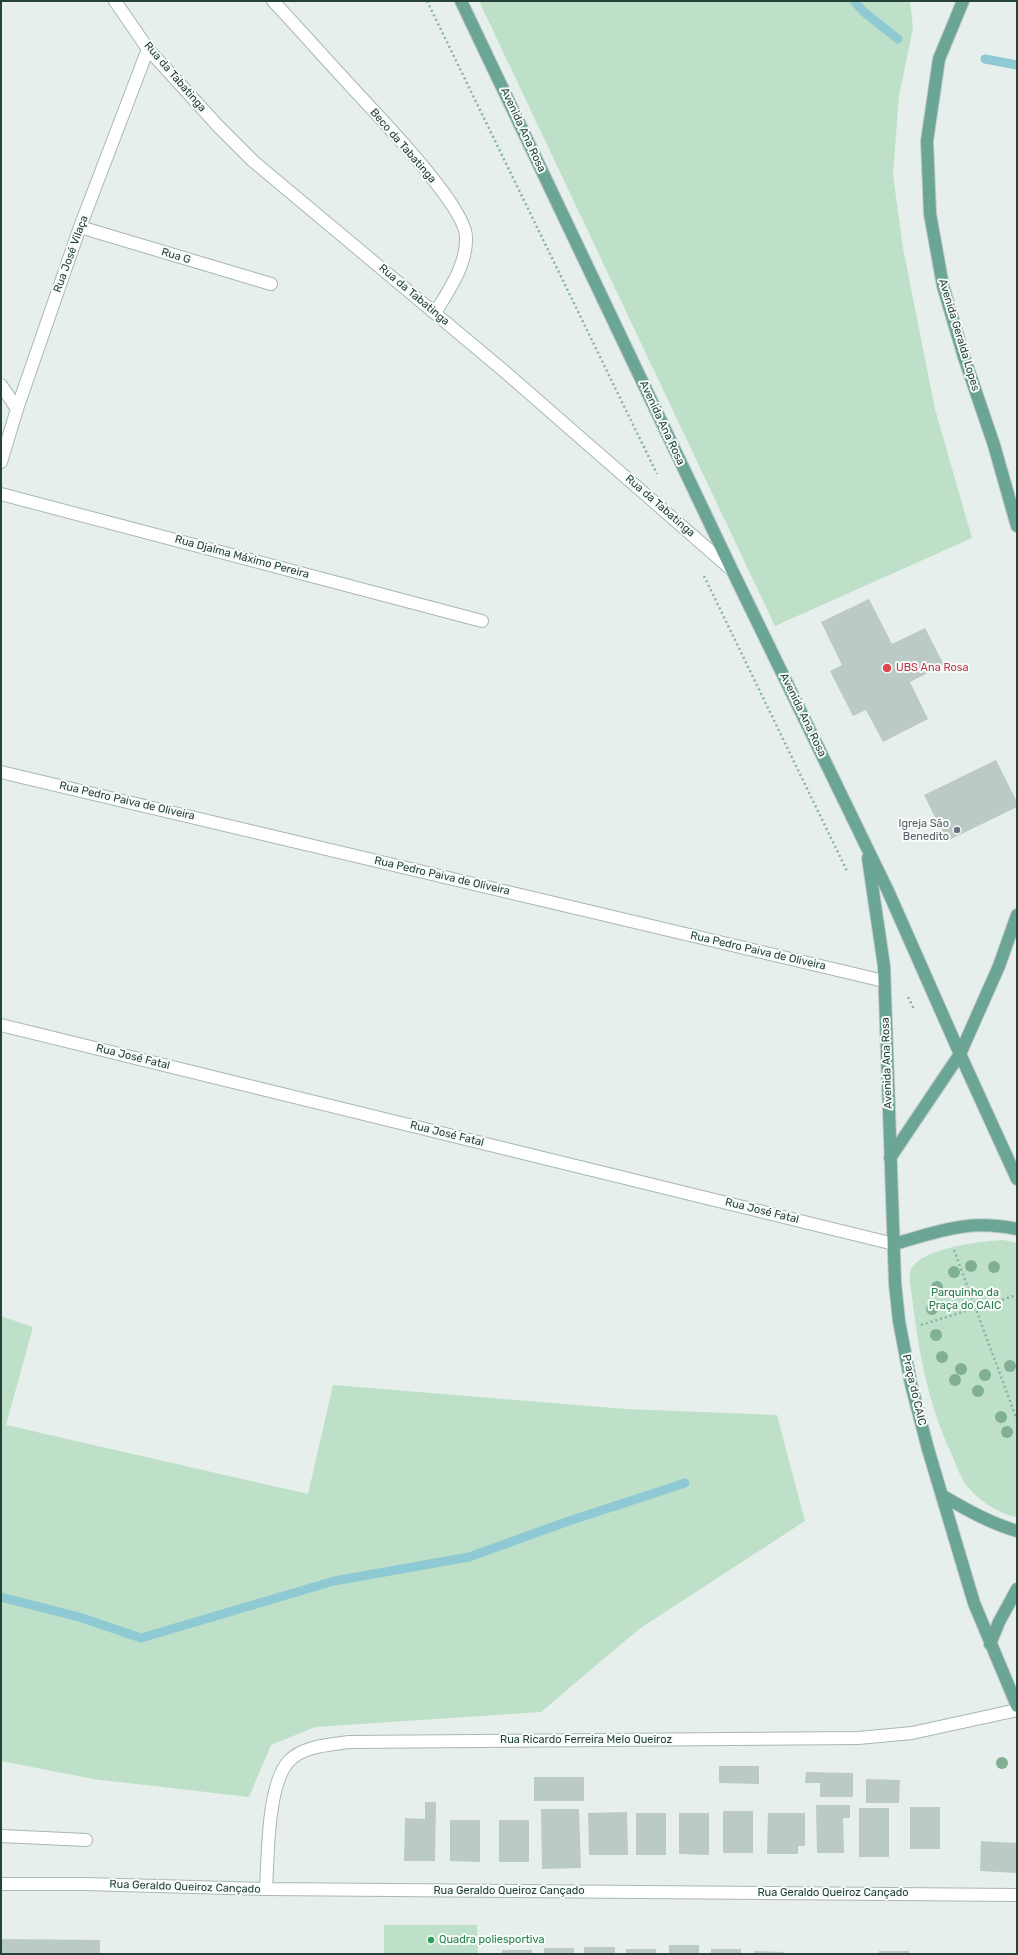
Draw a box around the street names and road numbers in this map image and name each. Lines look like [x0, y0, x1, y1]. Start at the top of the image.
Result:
street label: Rua da Tabatinga [141, 39, 209, 115]
street label: Avenida Ana Rosa [498, 86, 548, 174]
street label: Beco da Tabatinga [367, 106, 439, 186]
street label: Rua José Vilaça [51, 214, 91, 294]
street label: Rua G [160, 245, 192, 267]
street label: Rua da Tabatinga [376, 262, 452, 328]
street label: Avenida Geralda Lopes [936, 277, 982, 393]
street label: Avenida Ana Rosa [637, 379, 687, 467]
street label: Rua da Tabatinga [622, 472, 698, 540]
street label: Rua Djalma Máximo Pereira [173, 533, 311, 581]
street label: Avenida Ana Rosa [777, 671, 829, 759]
street label: Rua Pedro Paiva de Oliveira [58, 779, 196, 823]
street label: Rua Pedro Paiva de Oliveira [373, 854, 511, 898]
street label: Rua Pedro Paiva de Oliveira [689, 929, 827, 973]
street label: Avenida Ana Rosa [879, 1017, 895, 1109]
street label: Rua José Fatal [95, 1041, 171, 1073]
street label: Rua José Fatal [409, 1118, 485, 1150]
street label: Rua José Fatal [724, 1195, 800, 1227]
street label: Praça do CAIC [899, 1353, 929, 1427]
street label: Rua Ricardo Ferreira Melo Queiroz [500, 1733, 672, 1747]
street label: Rua Geraldo Queiroz Cançado [109, 1878, 261, 1896]
street label: Rua Geraldo Queiroz Cançado [433, 1884, 585, 1898]
street label: Rua Geraldo Queiroz Cançado [757, 1886, 909, 1900]

